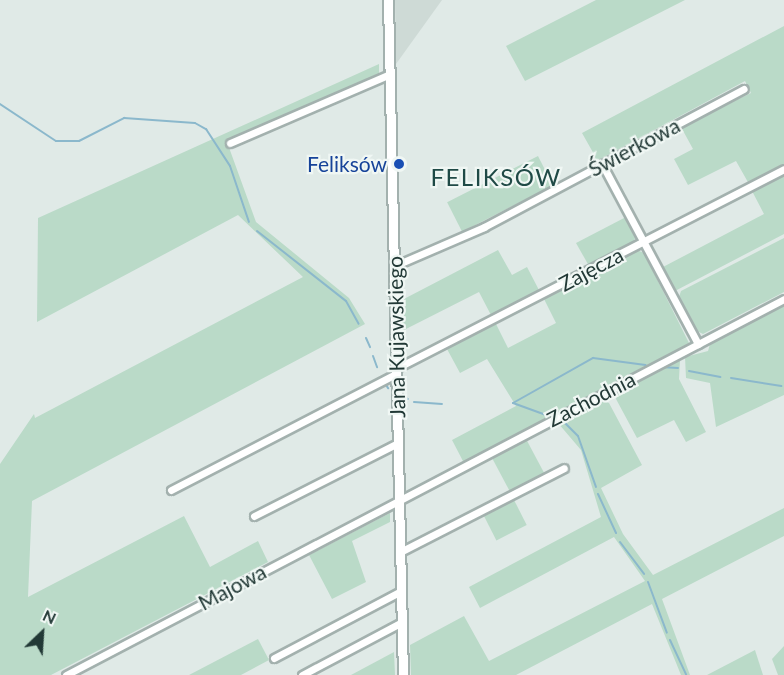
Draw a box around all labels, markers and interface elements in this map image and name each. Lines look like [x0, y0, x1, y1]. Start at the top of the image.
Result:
street label: Świerkowa [584, 112, 684, 182]
place label: Feliksów [307, 151, 387, 177]
marker: Feliksów [392, 157, 406, 171]
district label: FELIKSÓW [430, 163, 562, 191]
street label: Zajęcza [555, 242, 627, 296]
street label: Jana Kujawskiego [382, 256, 410, 418]
street label: Zachodnia [543, 366, 639, 432]
street label: Majowa [194, 559, 270, 615]
north arrow [12, 603, 72, 663]
text: N [40, 605, 59, 627]

